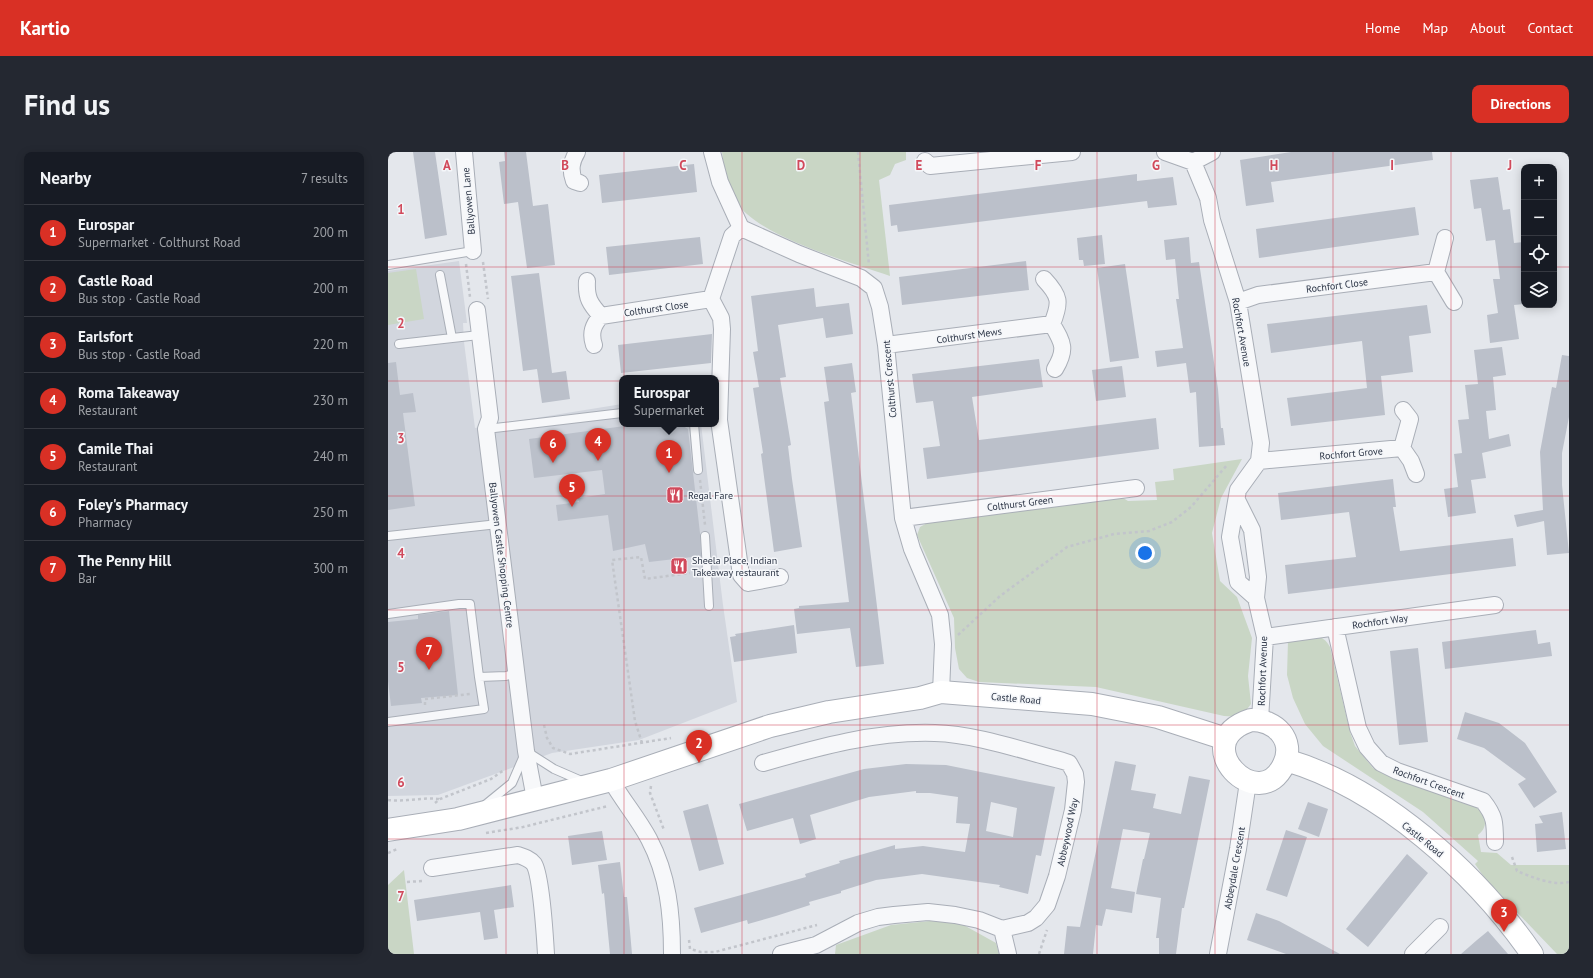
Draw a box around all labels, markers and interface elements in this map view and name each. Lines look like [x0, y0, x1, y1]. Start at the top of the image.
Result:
text: Kartio [20, 16, 70, 40]
text: Home [1365, 19, 1400, 37]
text: Map [1422, 19, 1448, 37]
text: About [1470, 19, 1506, 37]
text: Contact [1528, 19, 1573, 37]
button: Directions [1472, 85, 1569, 123]
text: Find us [24, 86, 110, 123]
text: A [443, 157, 451, 174]
text: B [561, 157, 569, 174]
text: C [679, 157, 687, 174]
text: D [797, 157, 805, 174]
text: E [916, 157, 923, 174]
text: F [1035, 157, 1042, 174]
text: G [1152, 157, 1160, 174]
text: H [1270, 157, 1278, 174]
text: I [1390, 157, 1394, 174]
text: J [1507, 157, 1512, 174]
map controls [1521, 164, 1557, 308]
button: + [1521, 164, 1557, 200]
text: Nearby [40, 167, 91, 189]
street label: Ballyowen Lane [459, 167, 478, 235]
text: 7 results [301, 170, 348, 187]
button: − [1521, 200, 1557, 236]
text: 1 [397, 201, 405, 218]
text: Eurospar [78, 215, 134, 234]
text: 1 [49, 224, 57, 241]
text: 200 m [313, 224, 348, 241]
text: Supermarket · Colthurst Road [78, 234, 240, 251]
button: locate [1521, 236, 1557, 272]
text: Castle Road [78, 271, 153, 290]
button: layers [1521, 272, 1557, 308]
street label: Rochfort Close [1305, 275, 1369, 296]
text: 2 [49, 280, 57, 297]
text: 200 m [313, 280, 348, 297]
text: Bus stop · Castle Road [78, 290, 201, 307]
street label: Rochfort Avenue [1229, 297, 1254, 368]
street label: Colthurst Close [623, 298, 689, 319]
text: 2 [397, 315, 405, 332]
street label: Colthurst Mews [935, 324, 1003, 347]
text: Earlsfort [78, 327, 133, 346]
text: 3 [49, 336, 57, 353]
text: 220 m [313, 336, 348, 353]
street label: Colthurst Crescent [880, 339, 899, 418]
text: Bus stop · Castle Road [78, 346, 201, 363]
popup [619, 375, 719, 427]
text: Roma Takeaway [78, 383, 179, 402]
text: Eurospar [634, 383, 690, 402]
text: 4 [49, 392, 57, 409]
text: 230 m [313, 392, 348, 409]
text: Restaurant [78, 402, 137, 419]
text: Supermarket [634, 402, 704, 419]
pin: 4 [585, 428, 611, 461]
text: 3 [397, 430, 405, 447]
pin: 6 [540, 430, 566, 463]
text: Camile Thai [78, 439, 153, 458]
pin: 1 [656, 440, 682, 473]
street label: Rochfort Grove [1319, 444, 1383, 463]
text: 5 [49, 448, 57, 465]
text: 240 m [313, 448, 348, 465]
text: Restaurant [78, 458, 137, 475]
pin: 5 [559, 474, 585, 507]
street label: Ballyowen Castle Shopping Centre [486, 482, 517, 629]
restaurant icon: Regal Fare [665, 485, 685, 505]
place label: Regal Fare [688, 489, 733, 502]
street label: Colthurst Green [986, 493, 1054, 514]
text: Foley's Pharmacy [78, 495, 188, 514]
text: 6 [49, 504, 57, 521]
text: 250 m [313, 504, 348, 521]
text: Pharmacy [78, 514, 132, 531]
your location [1135, 543, 1155, 563]
text: 4 [397, 545, 405, 562]
text: The Penny Hill [78, 551, 171, 570]
place label: Sheela Place, Indian Takeaway restaurant [692, 554, 780, 579]
restaurant icon: Sheela Place, Indian Takeaway restaurant [669, 556, 689, 576]
text: 7 [49, 560, 57, 577]
text: 300 m [313, 560, 348, 577]
text: Bar [78, 570, 96, 587]
street label: Rochfort Way [1351, 611, 1409, 632]
street label: Rochfort Avenue [1255, 636, 1270, 706]
pin: 7 [416, 637, 442, 670]
text: 5 [397, 659, 405, 676]
street label: Castle Road [991, 690, 1041, 707]
pin: 2 [686, 730, 712, 763]
street label: Rochfort Crescent [1391, 763, 1467, 802]
text: 6 [397, 774, 405, 791]
street label: Abbeywood Way [1054, 796, 1081, 867]
street label: Castle Road [1399, 819, 1446, 860]
street label: Abbeydale Crescent [1221, 825, 1248, 910]
text: 7 [397, 888, 405, 905]
pin: 3 [1491, 899, 1517, 932]

